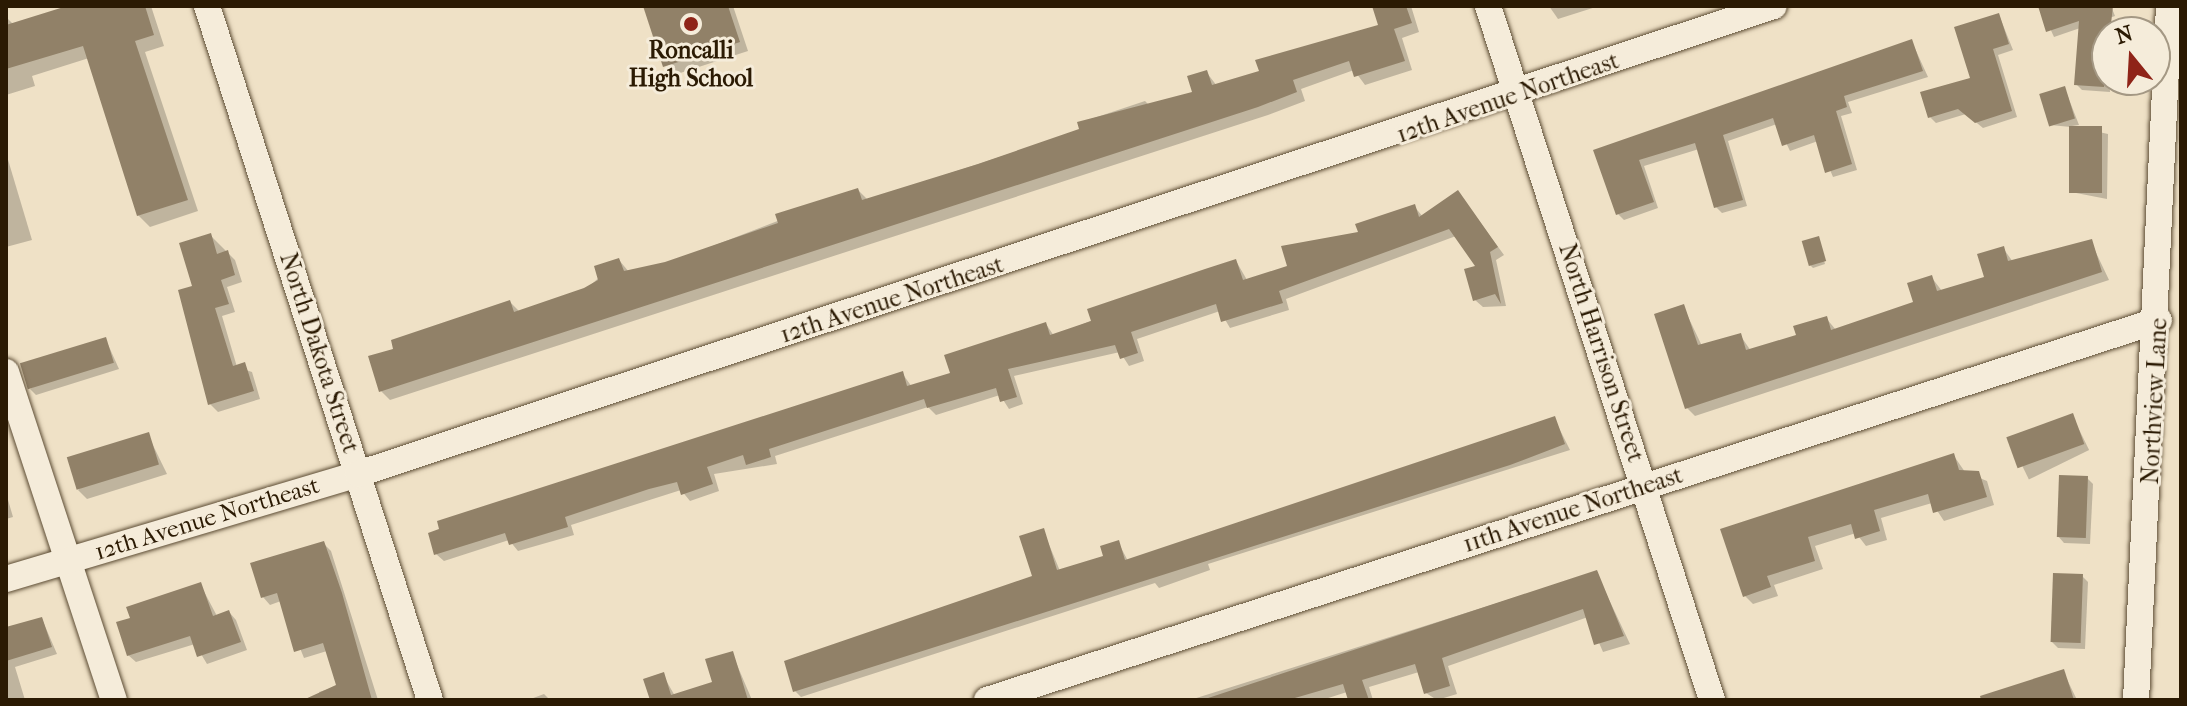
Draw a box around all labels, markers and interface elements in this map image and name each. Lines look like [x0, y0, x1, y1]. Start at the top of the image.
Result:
marker: Roncalli High School [682, 15, 700, 33]
north arrow [2091, 16, 2171, 96]
text: N [2112, 20, 2136, 50]
place label: Roncalli High School [629, 37, 753, 93]
street label: 12th Avenue Northeast [1393, 46, 1623, 150]
street label: North Harrison Street [1552, 240, 1650, 466]
street label: North Dakota Street [273, 249, 365, 457]
street label: 12th Avenue Northeast [777, 250, 1007, 350]
street label: Northview Lane [2136, 317, 2174, 485]
street label: 11th Avenue Northeast [1459, 461, 1687, 559]
street label: 12th Avenue Northeast [91, 471, 323, 567]

